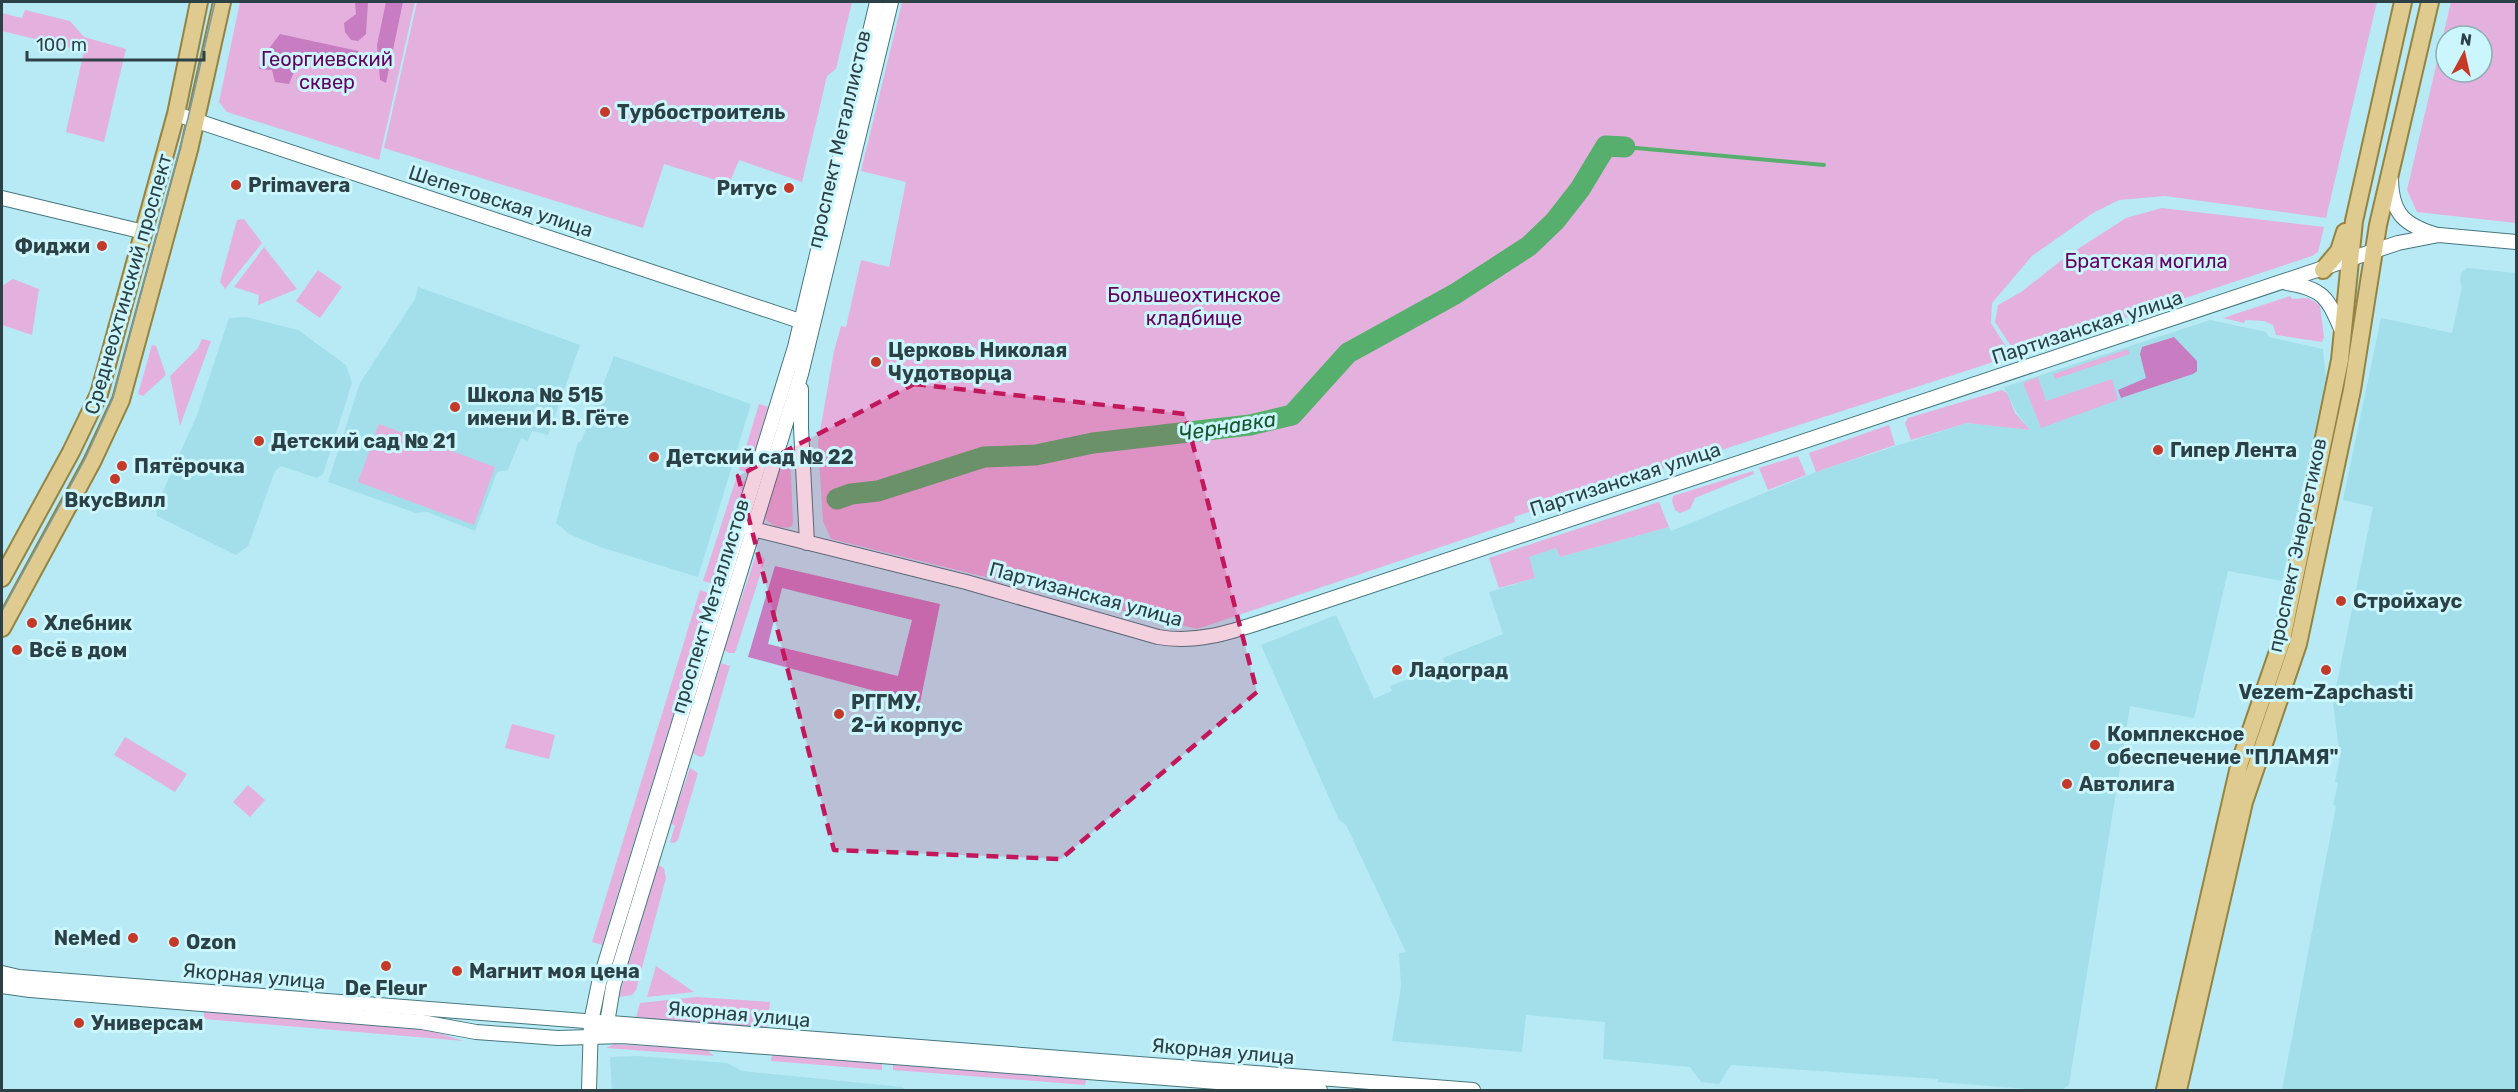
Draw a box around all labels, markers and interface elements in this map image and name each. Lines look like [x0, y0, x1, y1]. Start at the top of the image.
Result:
scale bar [27, 24, 204, 62]
north arrow [2434, 24, 2494, 84]
street label: проспект Металлистов [802, 28, 876, 250]
text: N [2459, 29, 2473, 50]
text: 100 m [36, 34, 87, 56]
park label: Георгиевский сквер [261, 47, 393, 94]
place label: Турбостроитель [617, 100, 785, 124]
marker: Турбостроитель [598, 105, 612, 119]
street label: Среднеохтинский проспект [79, 151, 177, 417]
street label: Шепетовская улица [406, 160, 596, 242]
place label: Primavera [248, 173, 350, 197]
place label: Ритус [717, 176, 777, 200]
marker: Primavera [229, 178, 243, 192]
marker: Ритус [782, 181, 796, 195]
place label: Фиджи [15, 234, 90, 258]
marker: Фиджи [95, 239, 109, 253]
park label: Братская могила [2064, 249, 2228, 273]
park label: Большеохтинское кладбище [1107, 283, 1281, 330]
street label: Партизанская улица [1989, 285, 2185, 369]
place label: Церковь Николая Чудотворца [888, 338, 1067, 385]
marker: Церковь Николая Чудотворца [869, 355, 883, 369]
place label: Школа № 515 имени И. В. Гёте [467, 383, 629, 430]
marker: Школа № 515 имени И. В. Гёте [448, 400, 462, 414]
water label: Чернавка [1176, 406, 1278, 446]
place label: Детский сад № 21 [271, 429, 456, 453]
marker: Детский сад № 21 [252, 434, 266, 448]
street label: проспект Энергетиков [2263, 436, 2331, 654]
street label: Партизанская улица [1527, 437, 1723, 521]
place label: Гипер Лента [2170, 438, 2297, 462]
marker: Гипер Лента [2151, 443, 2165, 457]
place label: Детский сад № 22 [666, 445, 854, 469]
marker: Детский сад № 22 [647, 450, 661, 464]
place label: Пятёрочка [134, 454, 245, 478]
marker: Пятёрочка [115, 459, 129, 473]
marker: ВкусВилл [108, 472, 122, 486]
place label: ВкусВилл [64, 488, 166, 512]
street label: проспект Металлистов [666, 496, 754, 716]
street label: Партизанская улица [987, 557, 1185, 631]
place label: Стройхаус [2353, 589, 2463, 613]
marker: Стройхаус [2334, 594, 2348, 608]
place label: Хлебник [44, 611, 132, 635]
marker: Хлебник [25, 616, 39, 630]
place label: Всё в дом [29, 638, 127, 662]
marker: Всё в дом [10, 643, 24, 657]
place label: Ладоград [1409, 658, 1508, 682]
marker: Ладоград [1390, 663, 1404, 677]
marker: Vezem-Zapchasti [2319, 663, 2333, 677]
place label: Vezem-Zapchasti [2239, 680, 2413, 704]
place label: РГГМУ, 2-й корпус [851, 690, 963, 737]
marker: РГГМУ, 2-й корпус [832, 707, 846, 721]
place label: Комплексное обеспечение "ПЛАМЯ" [2107, 722, 2338, 769]
marker: Комплексное обеспечение "ПЛАМЯ" [2088, 738, 2102, 752]
place label: Автолига [2079, 772, 2175, 796]
marker: Автолига [2060, 777, 2074, 791]
place label: NeMed [54, 926, 121, 950]
place label: Ozon [186, 930, 236, 954]
marker: NeMed [126, 931, 140, 945]
marker: Ozon [167, 935, 181, 949]
street label: Якорная улица [182, 958, 326, 994]
marker: De Fleur [379, 959, 393, 973]
place label: Магнит моя цена [469, 959, 640, 983]
marker: Магнит моя цена [450, 964, 464, 978]
place label: De Fleur [345, 976, 427, 1000]
street label: Якорная улица [667, 996, 811, 1032]
place label: Универсам [91, 1011, 203, 1035]
marker: Универсам [72, 1016, 86, 1030]
street label: Якорная улица [1151, 1033, 1295, 1069]

